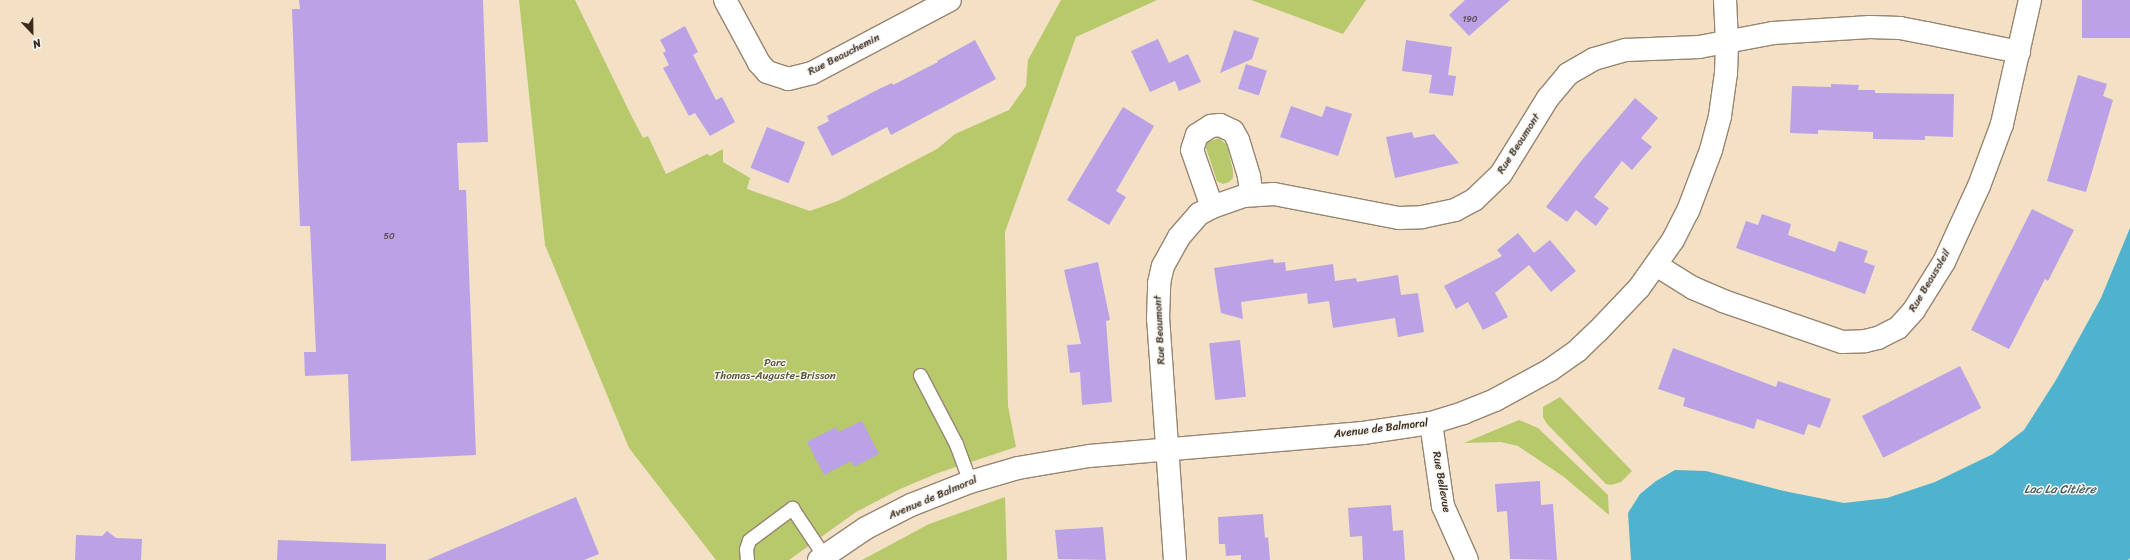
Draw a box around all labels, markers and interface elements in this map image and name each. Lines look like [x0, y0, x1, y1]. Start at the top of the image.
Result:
north arrow [12, 12, 52, 52]
house number: 190 [1462, 14, 1478, 24]
street label: Rue Beauchemin [806, 31, 882, 79]
text: N [30, 33, 44, 54]
street label: Rue Beaumont [1495, 111, 1543, 177]
house number: 50 [383, 231, 395, 241]
street label: Rue Beausoleil [1906, 247, 1954, 315]
street label: Rue Beaumont [1152, 295, 1168, 365]
park label: Parc Thomas-Auguste-Brisson [714, 357, 836, 383]
street label: Avenue de Balmoral [1333, 417, 1429, 441]
street label: Rue Bellevue [1429, 450, 1453, 514]
street label: Avenue de Balmoral [887, 473, 979, 523]
water label: Lac La Citière [2024, 483, 2096, 497]

